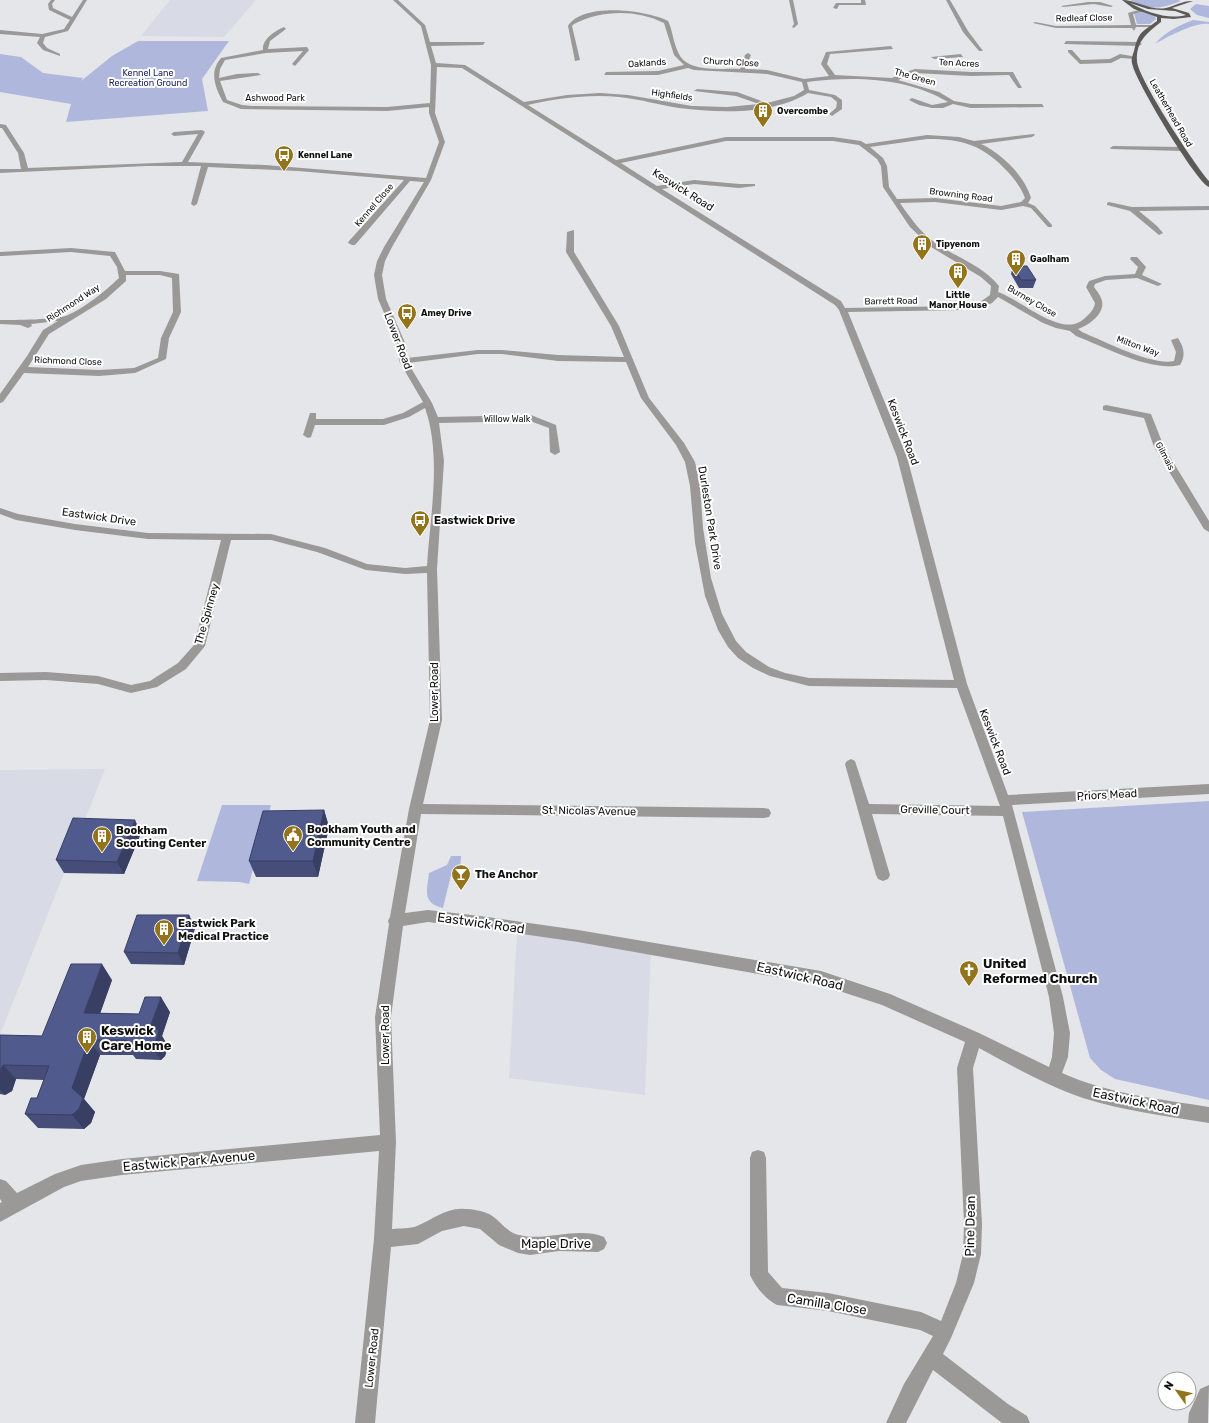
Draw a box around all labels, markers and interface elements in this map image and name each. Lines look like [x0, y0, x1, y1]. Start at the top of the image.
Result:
street label: Redleaf Close [1055, 13, 1113, 23]
street label: Church Close [703, 56, 759, 68]
street label: Oaklands [628, 57, 667, 69]
street label: Ten Acres [938, 57, 980, 69]
street label: The Green [893, 66, 937, 88]
park label: Kennel Lane Recreation Ground [109, 68, 187, 88]
street label: Leatherhead Road [1147, 77, 1195, 149]
street label: Highfields [651, 87, 694, 103]
street label: Ashwood Park [245, 93, 305, 103]
building icon: Overcombe [752, 100, 774, 128]
place label: Overcombe [777, 106, 829, 116]
bus stop icon: Kennel Lane [273, 144, 295, 172]
place label: Kennel Lane [298, 150, 353, 160]
street label: Keswick Road [650, 166, 716, 214]
street label: Kennel Close [353, 182, 395, 228]
street label: Browning Road [929, 186, 993, 204]
building icon: Tipyenom [911, 233, 933, 261]
place label: Tipyenom [936, 239, 980, 249]
building icon: Gaolham [1005, 248, 1027, 276]
place label: Gaolham [1030, 254, 1069, 264]
building icon: Little Manor House [947, 261, 969, 289]
street label: Richmond Way [45, 282, 101, 324]
street label: Burney Close [1006, 283, 1058, 319]
place label: Little Manor House [929, 290, 988, 310]
street label: Barrett Road [864, 296, 918, 306]
bus stop icon: Amey Drive [396, 302, 418, 330]
place label: Amey Drive [421, 308, 472, 318]
street label: Lower Road [381, 311, 415, 371]
street label: Milton Way [1115, 334, 1161, 358]
street label: Richmond Close [34, 355, 102, 367]
street label: Keswick Road [884, 397, 922, 467]
street label: Willow Walk [484, 414, 531, 424]
street label: Gilmais [1153, 440, 1177, 472]
street label: Durleston Park Drive [695, 465, 725, 571]
street label: Eastwick Drive [61, 505, 137, 529]
bus stop icon: Eastwick Drive [409, 509, 431, 537]
place label: Eastwick Drive [434, 514, 516, 527]
street label: The Spinney [192, 582, 222, 646]
street label: Lower Road [428, 662, 441, 722]
street label: Keswick Road [976, 707, 1014, 777]
street label: Priors Mead [1077, 787, 1137, 803]
street label: Greville Court [900, 803, 970, 817]
street label: St. Nicolas Avenue [542, 804, 636, 818]
place label: Bookham Youth and Community Centre [307, 823, 416, 849]
place label: Bookham Scouting Center [116, 824, 206, 850]
public building icon: Bookham Youth and Community Centre [282, 824, 304, 852]
building icon: Bookham Scouting Center [91, 825, 113, 853]
bar icon: The Anchor [450, 863, 472, 891]
place label: The Anchor [475, 868, 538, 881]
street label: Eastwick Road [436, 909, 526, 937]
place label: Eastwick Park Medical Practice [178, 917, 269, 943]
building icon: Eastwick Park Medical Practice [153, 918, 175, 946]
place label: United Reformed Church [983, 956, 1098, 986]
street label: Eastwick Road [755, 959, 845, 993]
church icon: United Reformed Church [958, 959, 980, 987]
street label: Lower Road [379, 1005, 392, 1065]
place label: Keswick Care Home [101, 1023, 172, 1053]
building icon: Keswick Care Home [76, 1026, 98, 1054]
street label: Eastwick Road [1091, 1085, 1181, 1117]
street label: Eastwick Park Avenue [122, 1148, 256, 1174]
street label: Pine Dean [962, 1195, 978, 1257]
street label: Maple Drive [521, 1236, 591, 1251]
street label: Camilla Close [786, 1290, 868, 1318]
street label: Lower Road [362, 1328, 382, 1388]
north arrow [1157, 1371, 1197, 1411]
text: N [1161, 1379, 1177, 1393]

